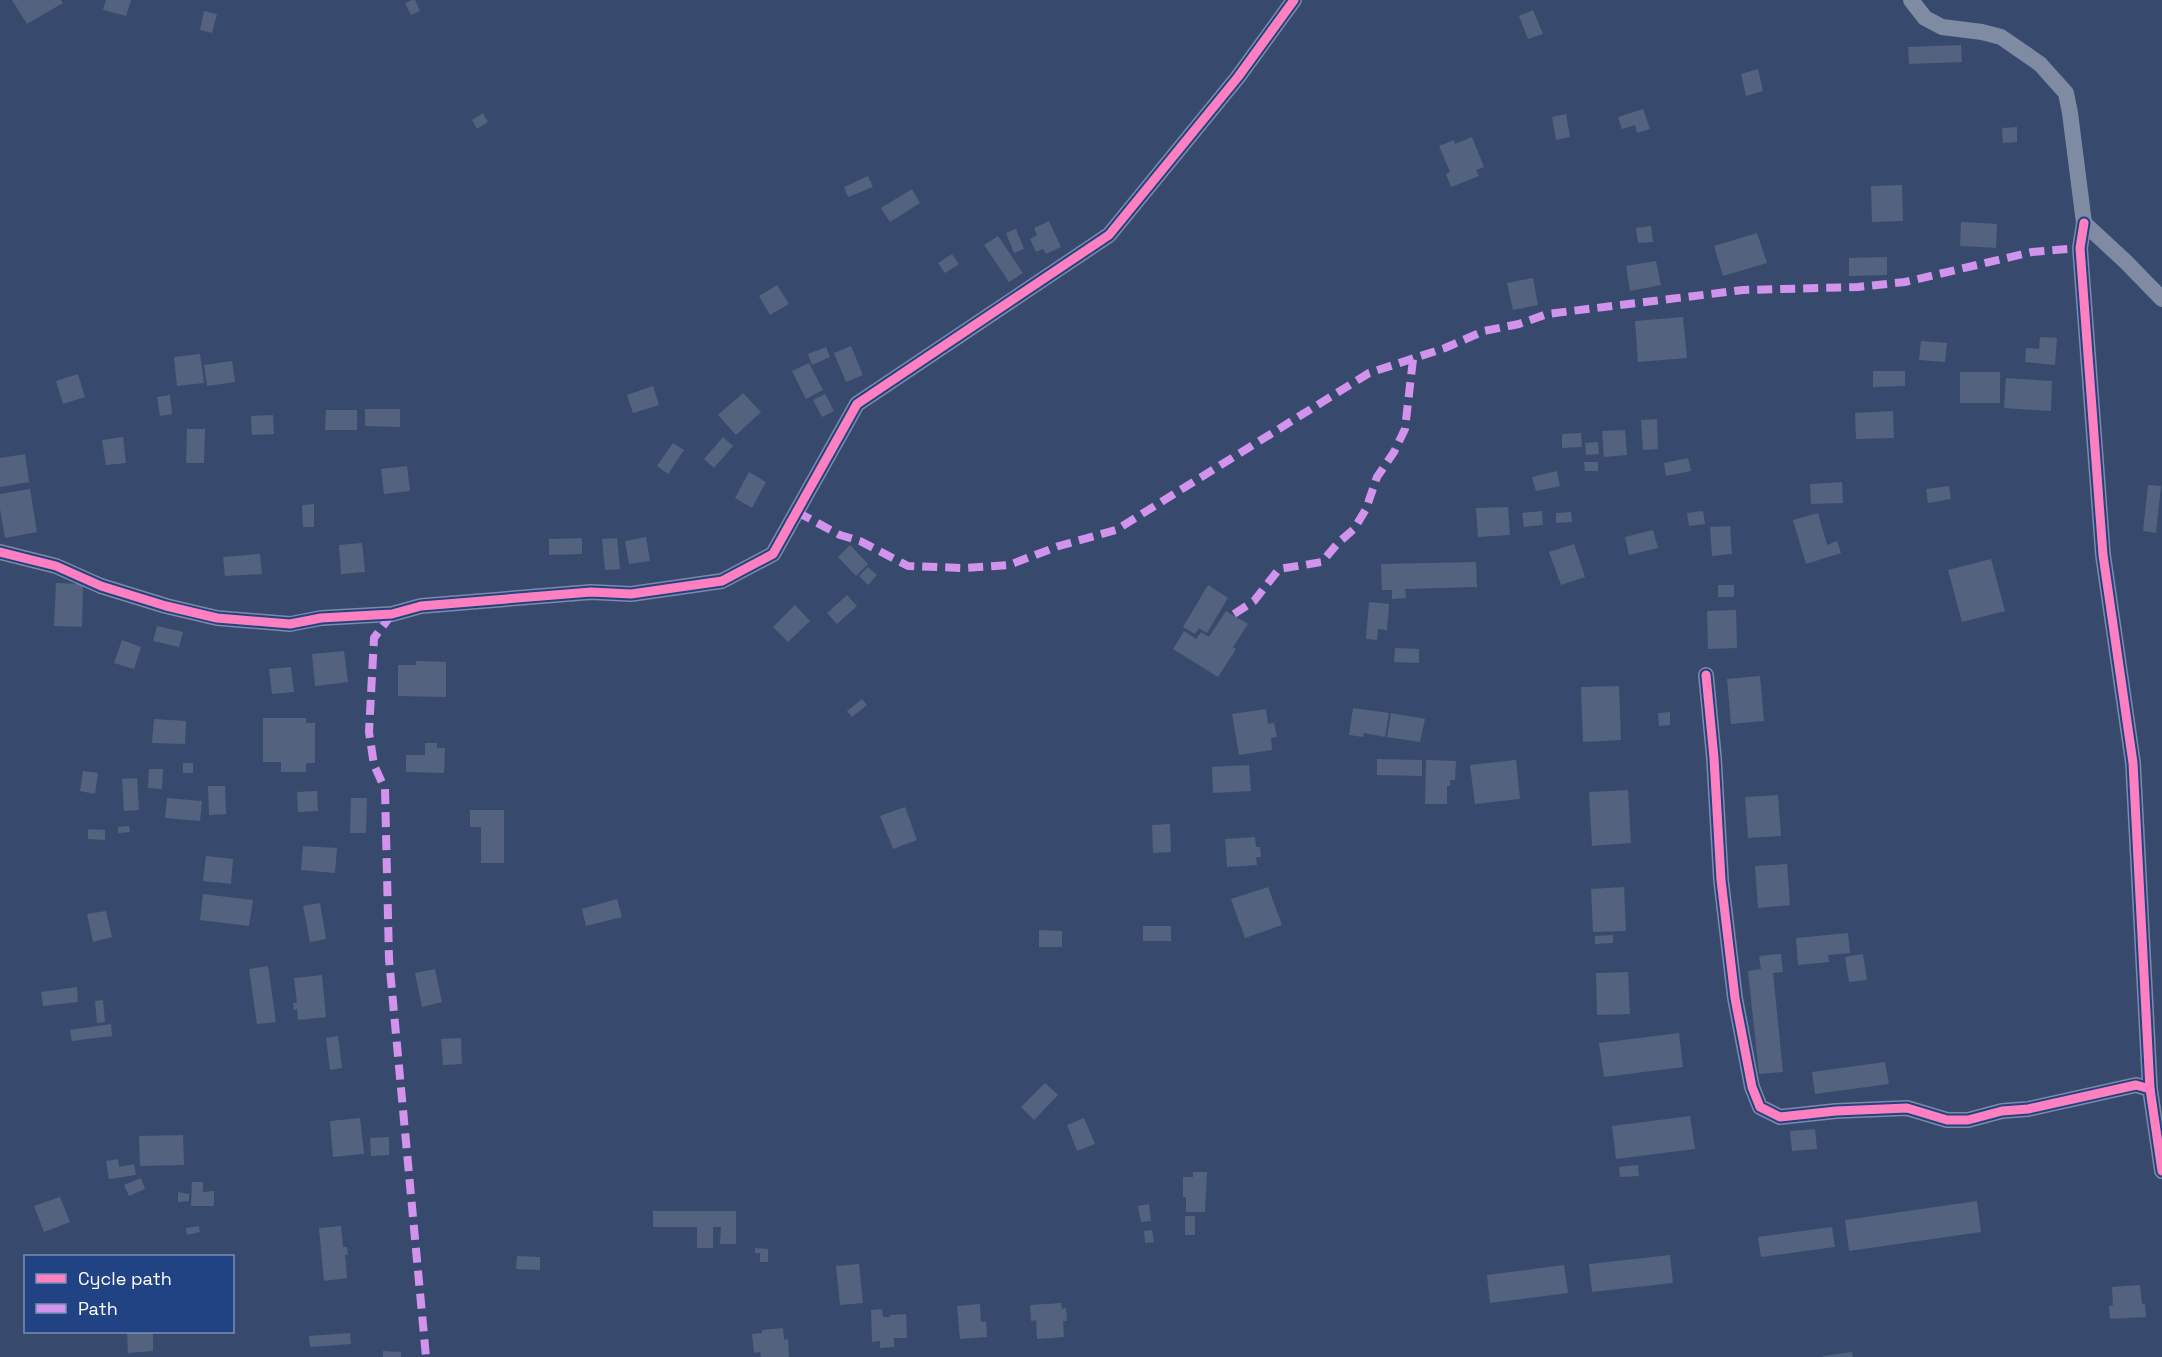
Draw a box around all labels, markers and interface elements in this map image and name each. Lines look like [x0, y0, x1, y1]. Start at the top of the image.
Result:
legend [24, 1255, 234, 1333]
text: Cycle path [78, 1267, 172, 1290]
text: Path [78, 1297, 118, 1320]

